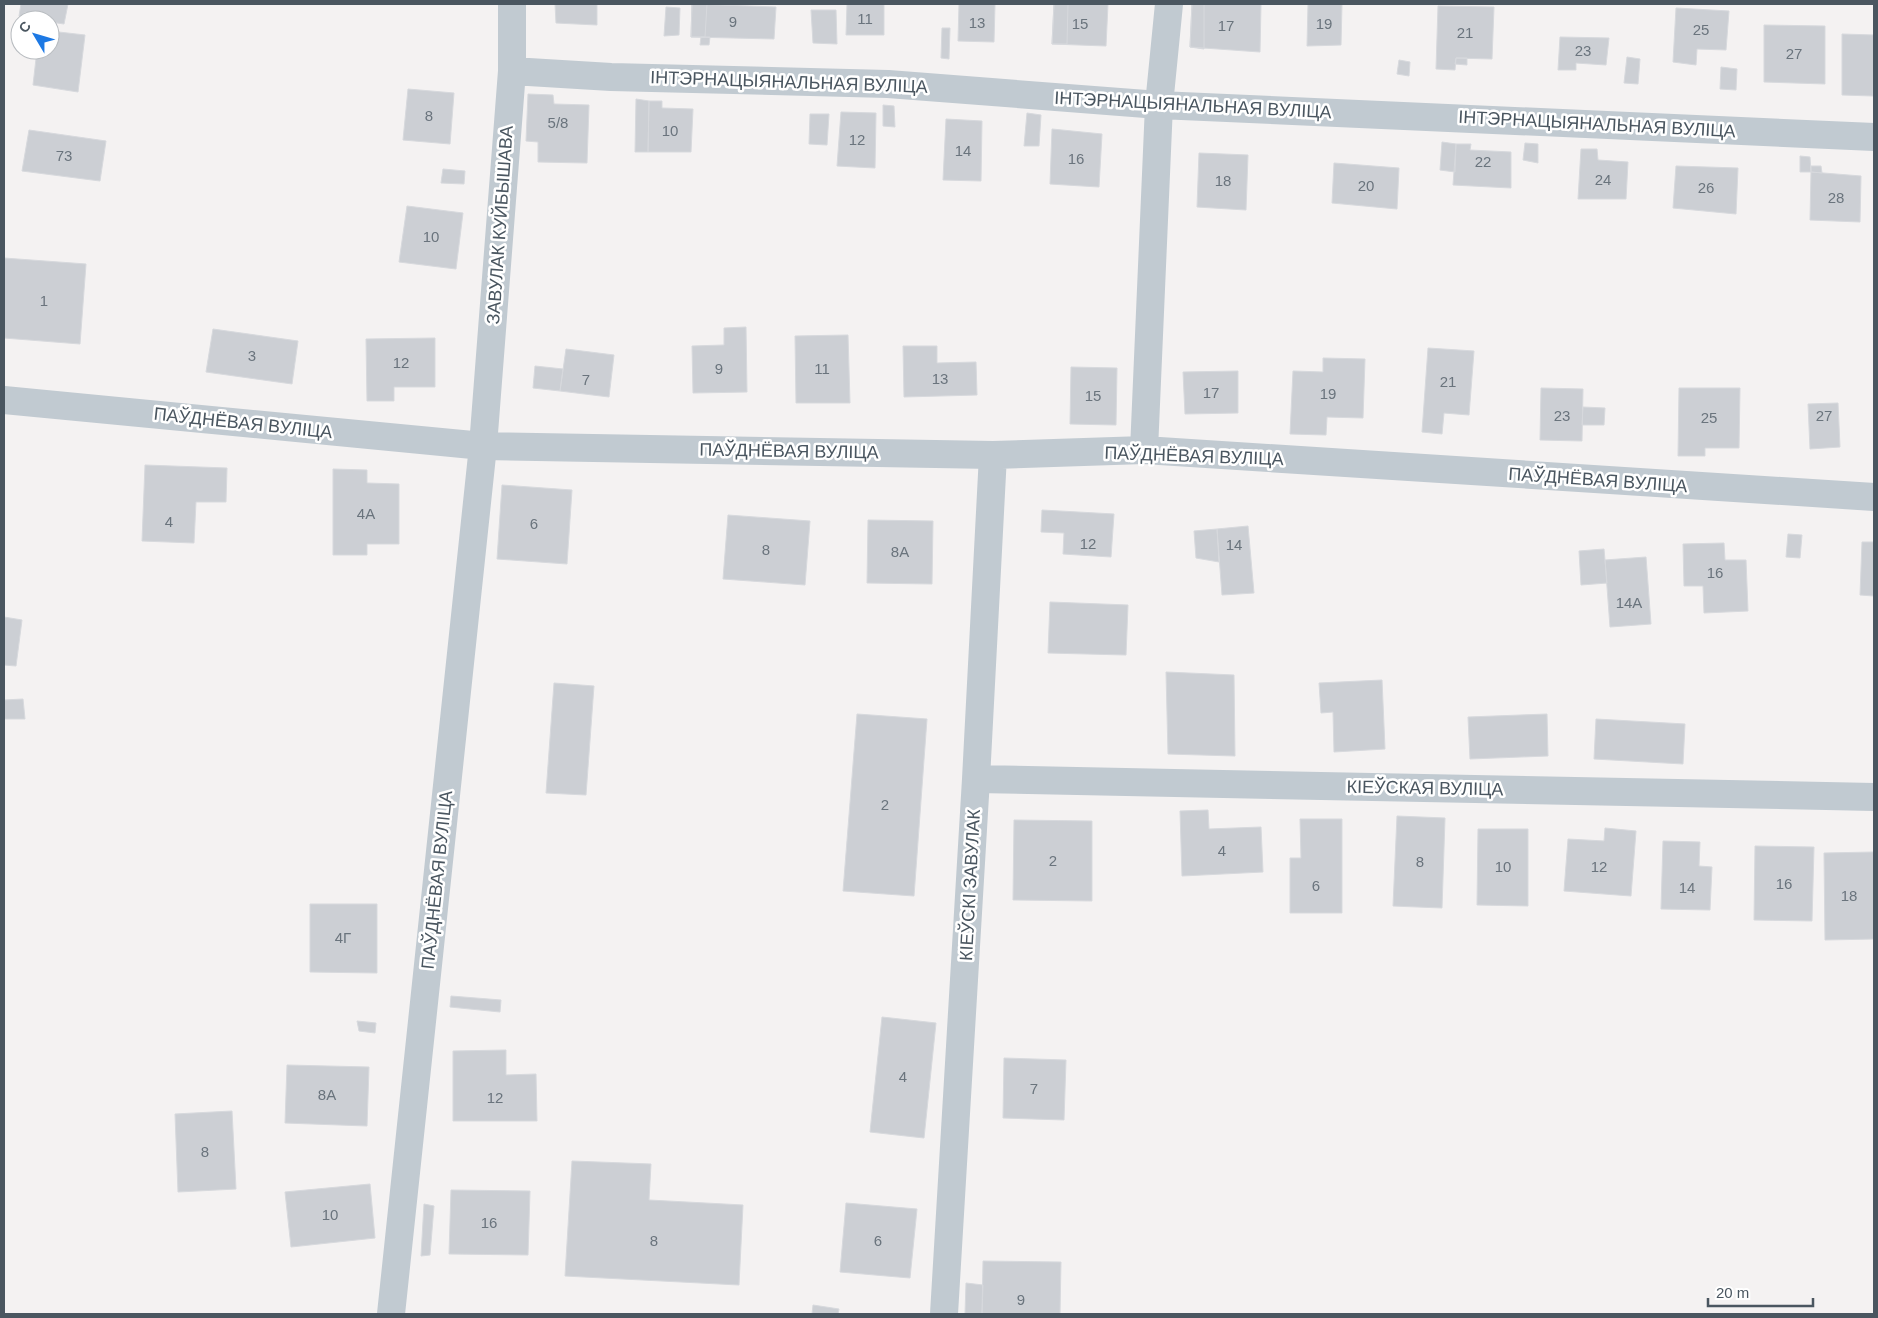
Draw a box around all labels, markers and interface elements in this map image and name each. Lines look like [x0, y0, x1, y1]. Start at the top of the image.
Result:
north arrow [10, 10, 60, 60]
house number: 11 [857, 10, 873, 27]
house number: 9 [729, 13, 737, 30]
house number: 13 [969, 14, 985, 31]
house number: 15 [1072, 15, 1088, 32]
house number: 19 [1316, 15, 1332, 32]
house number: 17 [1218, 17, 1234, 34]
text: С [15, 18, 34, 36]
house number: 25 [1693, 21, 1709, 38]
house number: 21 [1457, 24, 1473, 41]
house number: 23 [1575, 42, 1591, 59]
house number: 27 [1786, 45, 1802, 62]
street label: ІНТЭРНАЦЫЯНАЛЬНАЯ ВУЛІЦА [650, 67, 928, 97]
street label: ІНТЭРНАЦЫЯНАЛЬНАЯ ВУЛІЦА [1054, 88, 1332, 122]
house number: 8 [425, 107, 433, 124]
street label: ІНТЭРНАЦЫЯНАЛЬНАЯ ВУЛІЦА [1458, 107, 1736, 141]
house number: 5/8 [548, 114, 568, 131]
house number: 10 [662, 122, 678, 139]
street label: ЗАВУЛАК КУЙБЫШАВА [482, 125, 517, 325]
house number: 12 [849, 131, 865, 148]
house number: 14 [955, 142, 971, 159]
house number: 73 [56, 147, 72, 164]
house number: 16 [1068, 150, 1084, 167]
house number: 22 [1475, 153, 1491, 170]
house number: 24 [1595, 171, 1611, 188]
house number: 18 [1215, 172, 1231, 189]
house number: 20 [1358, 177, 1374, 194]
house number: 26 [1698, 179, 1714, 196]
house number: 28 [1828, 189, 1844, 206]
house number: 10 [423, 228, 439, 245]
house number: 1 [40, 292, 48, 309]
house number: 3 [248, 347, 256, 364]
house number: 12 [393, 354, 409, 371]
house number: 9 [715, 360, 723, 377]
house number: 11 [814, 360, 830, 377]
house number: 13 [932, 370, 948, 387]
house number: 7 [582, 371, 590, 388]
house number: 21 [1440, 373, 1456, 390]
house number: 17 [1203, 384, 1219, 401]
house number: 19 [1320, 385, 1336, 402]
house number: 15 [1085, 387, 1101, 404]
street label: ПАЎДНЁВАЯ ВУЛІЦА [153, 403, 333, 442]
house number: 23 [1554, 407, 1570, 424]
house number: 27 [1816, 407, 1832, 424]
house number: 25 [1701, 409, 1717, 426]
street label: ПАЎДНЁВАЯ ВУЛІЦА [699, 438, 879, 463]
street label: ПАЎДНЁВАЯ ВУЛІЦА [1104, 442, 1284, 469]
street label: ПАЎДНЁВАЯ ВУЛІЦА [1508, 463, 1688, 496]
house number: 4А [357, 505, 375, 522]
house number: 4 [165, 513, 173, 530]
house number: 6 [530, 515, 538, 532]
house number: 12 [1080, 535, 1096, 552]
house number: 14 [1226, 536, 1242, 553]
house number: 8 [762, 541, 770, 558]
house number: 8А [891, 543, 909, 560]
house number: 16 [1707, 564, 1723, 581]
house number: 14А [1616, 594, 1642, 611]
street label: КІЕЎСКАЯ ВУЛІЦА [1346, 776, 1504, 799]
street label: ПАЎДНЁВАЯ ВУЛІЦА [417, 790, 456, 970]
house number: 2 [881, 796, 889, 813]
street label: КІЕЎСКІ ЗАВУЛАК [955, 808, 984, 961]
house number: 4 [1218, 842, 1226, 859]
house number: 2 [1049, 852, 1057, 869]
house number: 8 [1416, 853, 1424, 870]
house number: 10 [1495, 858, 1511, 875]
house number: 12 [1591, 858, 1607, 875]
house number: 16 [1776, 875, 1792, 892]
house number: 6 [1312, 877, 1320, 894]
house number: 14 [1679, 879, 1695, 896]
house number: 18 [1841, 887, 1857, 904]
house number: 4Г [335, 929, 351, 946]
house number: 4 [899, 1068, 907, 1085]
house number: 7 [1030, 1080, 1038, 1097]
house number: 8А [318, 1086, 336, 1103]
house number: 12 [487, 1089, 503, 1106]
house number: 8 [201, 1143, 209, 1160]
house number: 10 [322, 1206, 338, 1223]
house number: 16 [481, 1214, 497, 1231]
house number: 8 [650, 1232, 658, 1249]
house number: 6 [874, 1232, 882, 1249]
scale bar [1708, 1276, 1813, 1308]
text: 20 m [1716, 1284, 1749, 1301]
house number: 9 [1017, 1291, 1025, 1308]

